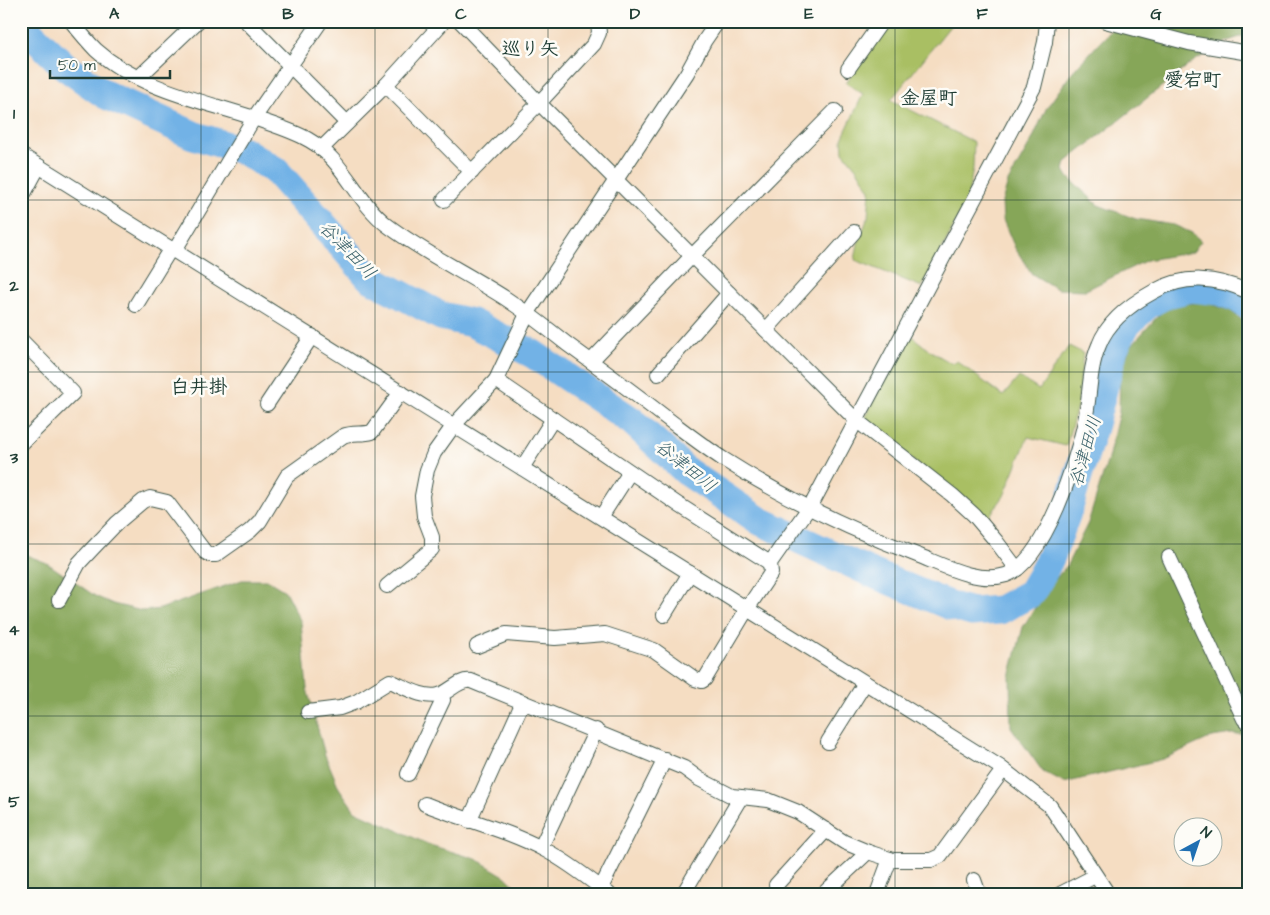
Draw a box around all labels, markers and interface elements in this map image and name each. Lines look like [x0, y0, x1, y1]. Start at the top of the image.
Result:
text: A [109, 3, 120, 25]
text: B [282, 3, 294, 25]
text: C [455, 3, 467, 25]
text: D [630, 3, 641, 25]
text: E [804, 3, 814, 25]
text: F [976, 3, 988, 25]
text: G [1150, 3, 1162, 25]
district label: 巡り矢 [501, 36, 559, 63]
scale bar [50, 48, 170, 80]
text: 50 m [58, 55, 96, 76]
district label: 愛宕町 [1164, 67, 1222, 94]
district label: 金屋町 [900, 85, 958, 112]
text: 1 [13, 103, 16, 125]
water label: 谷津田川 [314, 216, 382, 285]
text: 2 [8, 275, 19, 297]
district label: 白井掛 [170, 374, 228, 401]
water label: 谷津田川 [1064, 413, 1107, 489]
water label: 谷津田川 [650, 434, 722, 499]
text: 3 [9, 447, 19, 469]
text: 4 [9, 619, 20, 641]
text: 5 [8, 791, 20, 813]
north arrow [1172, 818, 1222, 868]
text: N [1196, 822, 1216, 843]

